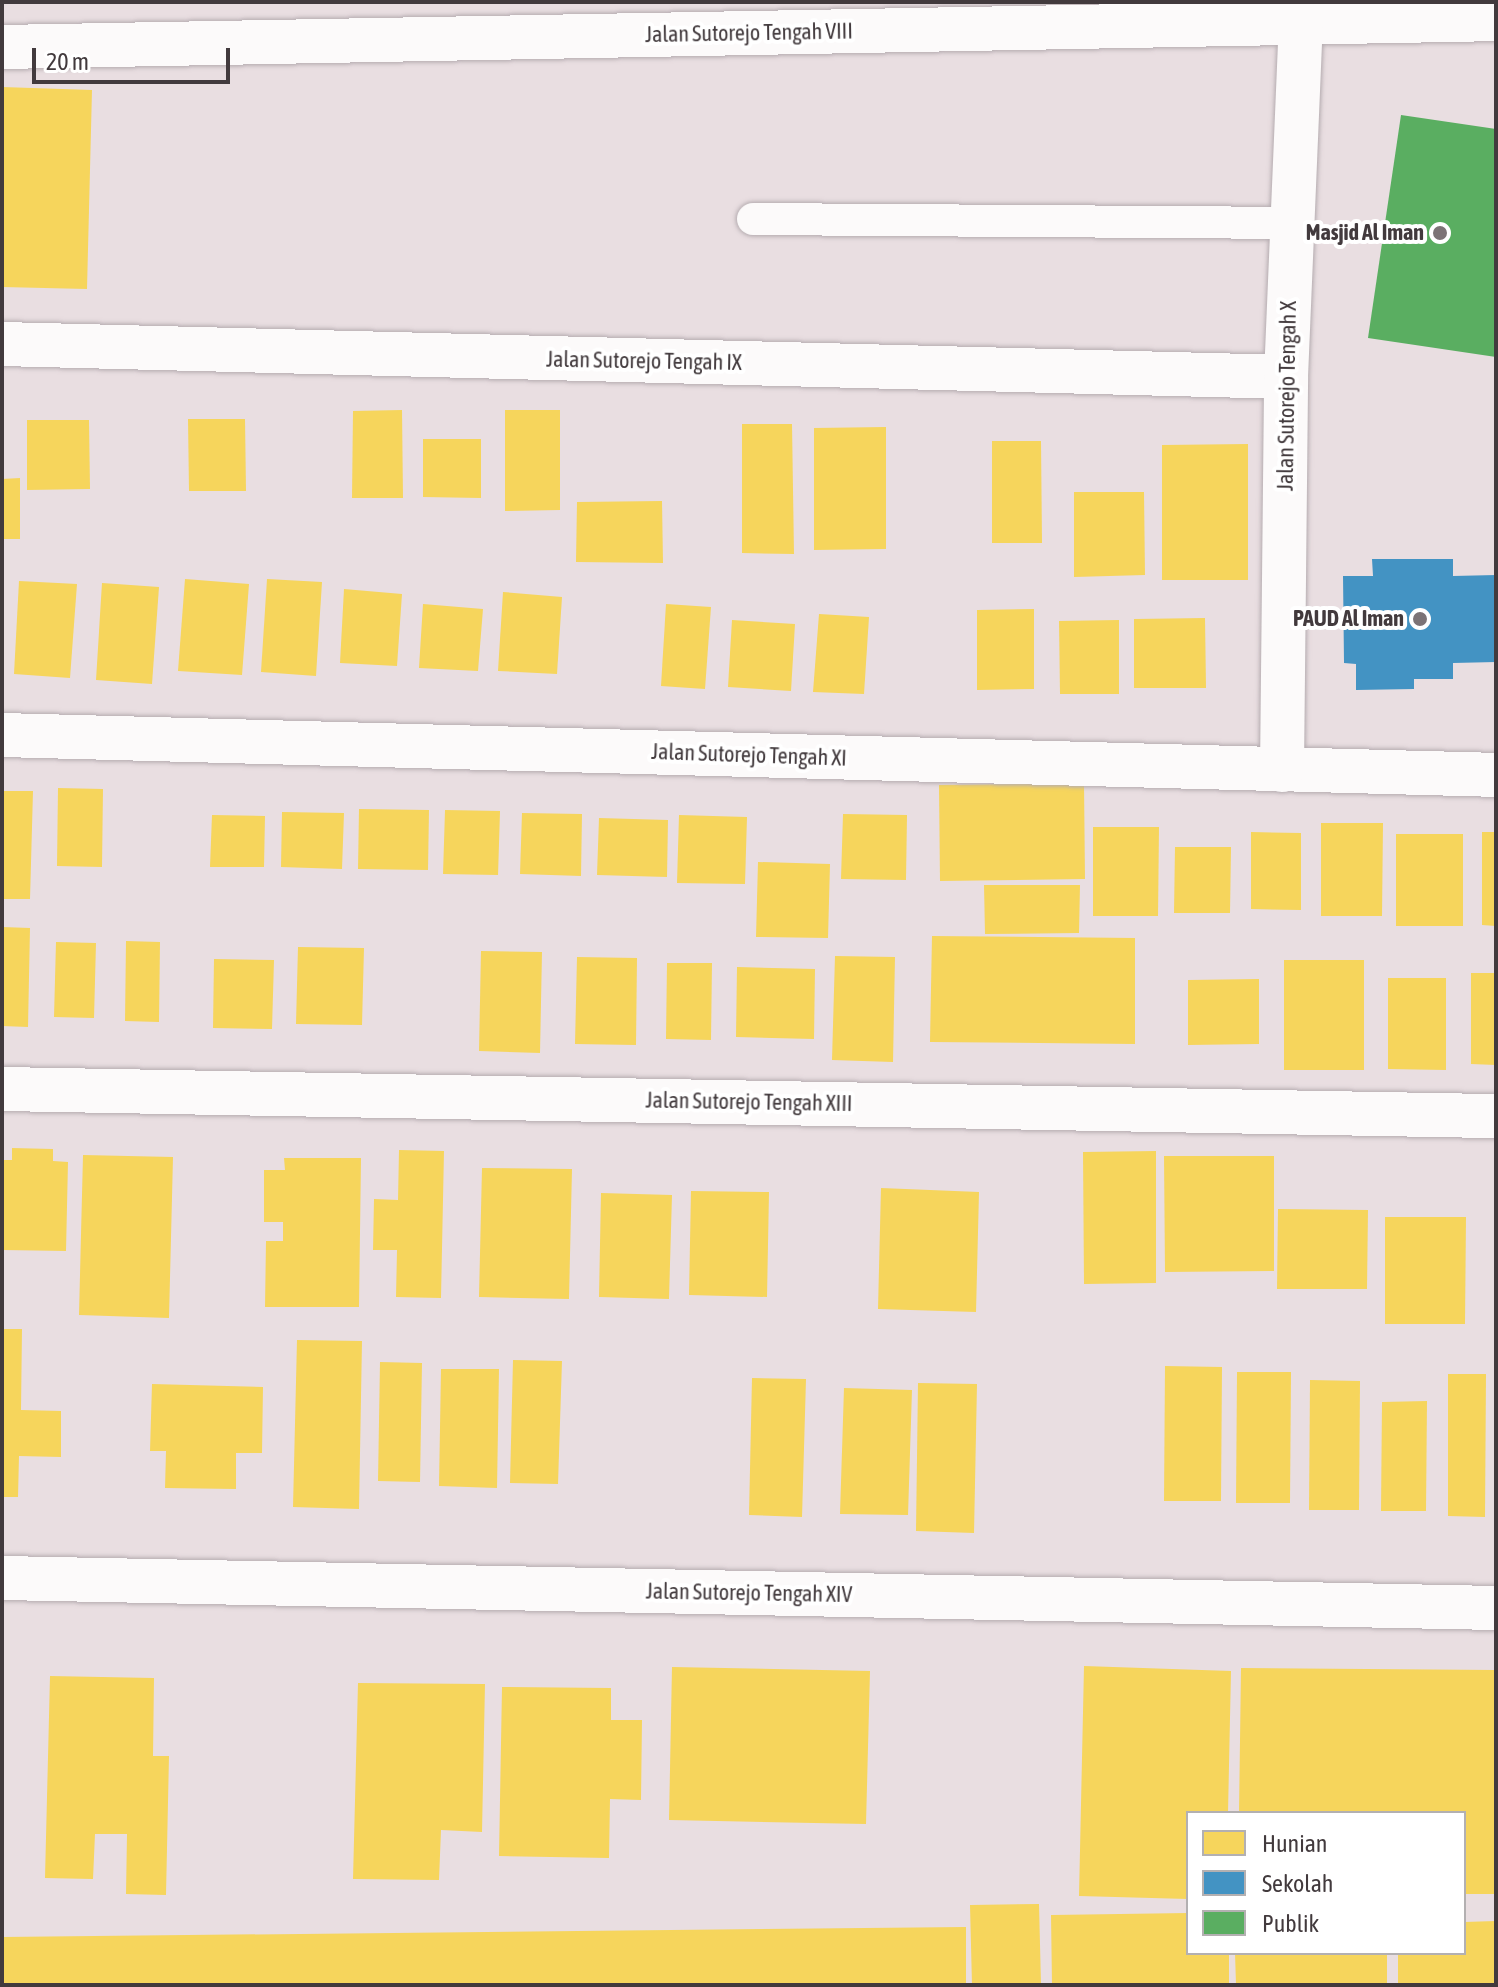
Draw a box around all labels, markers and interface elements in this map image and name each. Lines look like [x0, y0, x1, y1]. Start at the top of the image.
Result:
street label: Jalan Sutorejo Tengah VIII [645, 18, 853, 48]
scale bar [36, 32, 234, 82]
text: 20 m [46, 48, 89, 75]
place label: Masjid Al Iman [1306, 220, 1424, 246]
marker: Masjid Al Iman [1431, 224, 1449, 242]
street label: Jalan Sutorejo Tengah X [1272, 301, 1302, 491]
street label: Jalan Sutorejo Tengah IX [546, 346, 742, 376]
place label: PAUD Al Iman [1293, 606, 1404, 632]
marker: PAUD Al Iman [1411, 610, 1429, 628]
street label: Jalan Sutorejo Tengah XI [651, 738, 847, 772]
street label: Jalan Sutorejo Tengah XIII [645, 1087, 853, 1117]
street label: Jalan Sutorejo Tengah XIV [646, 1578, 852, 1608]
legend [1186, 1811, 1466, 1955]
text: Hunian [1262, 1830, 1328, 1857]
text: Sekolah [1262, 1870, 1334, 1897]
text: Publik [1262, 1910, 1319, 1937]

